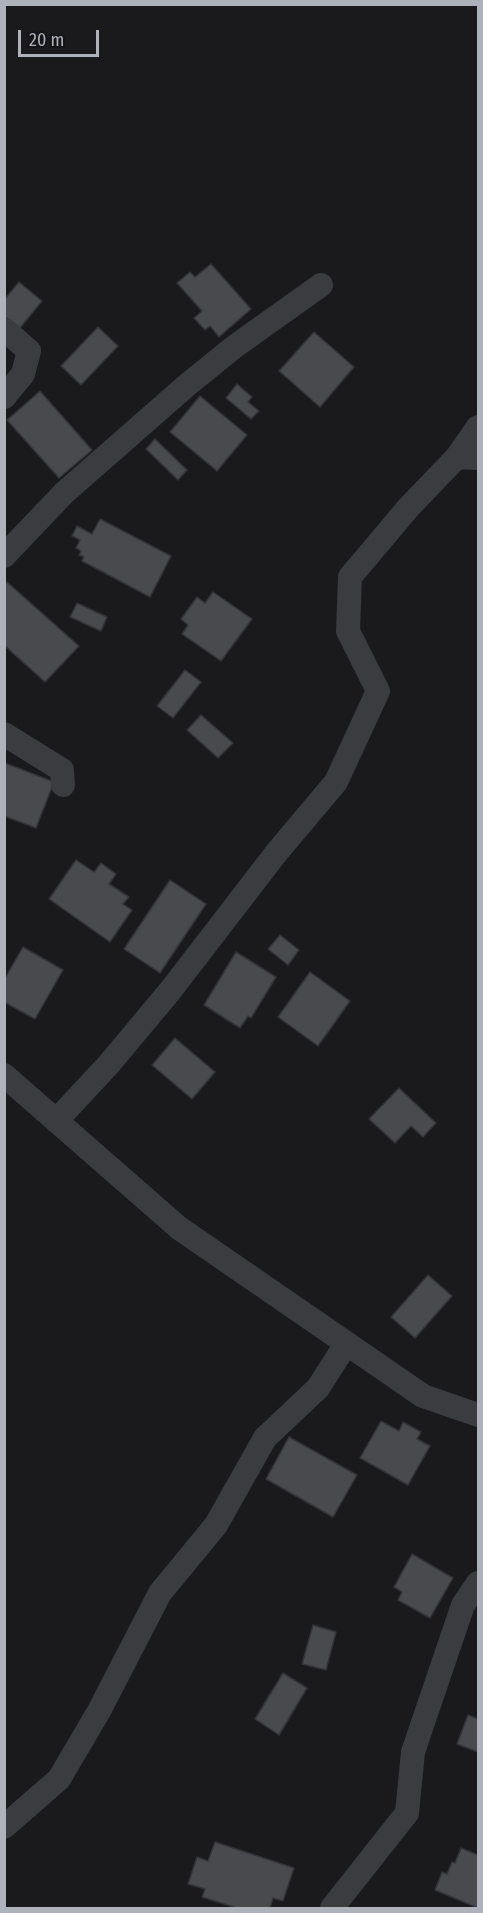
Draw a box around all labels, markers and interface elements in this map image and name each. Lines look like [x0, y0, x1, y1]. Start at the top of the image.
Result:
scale bar [21, 18, 102, 56]
text: 20 m [29, 29, 64, 51]

